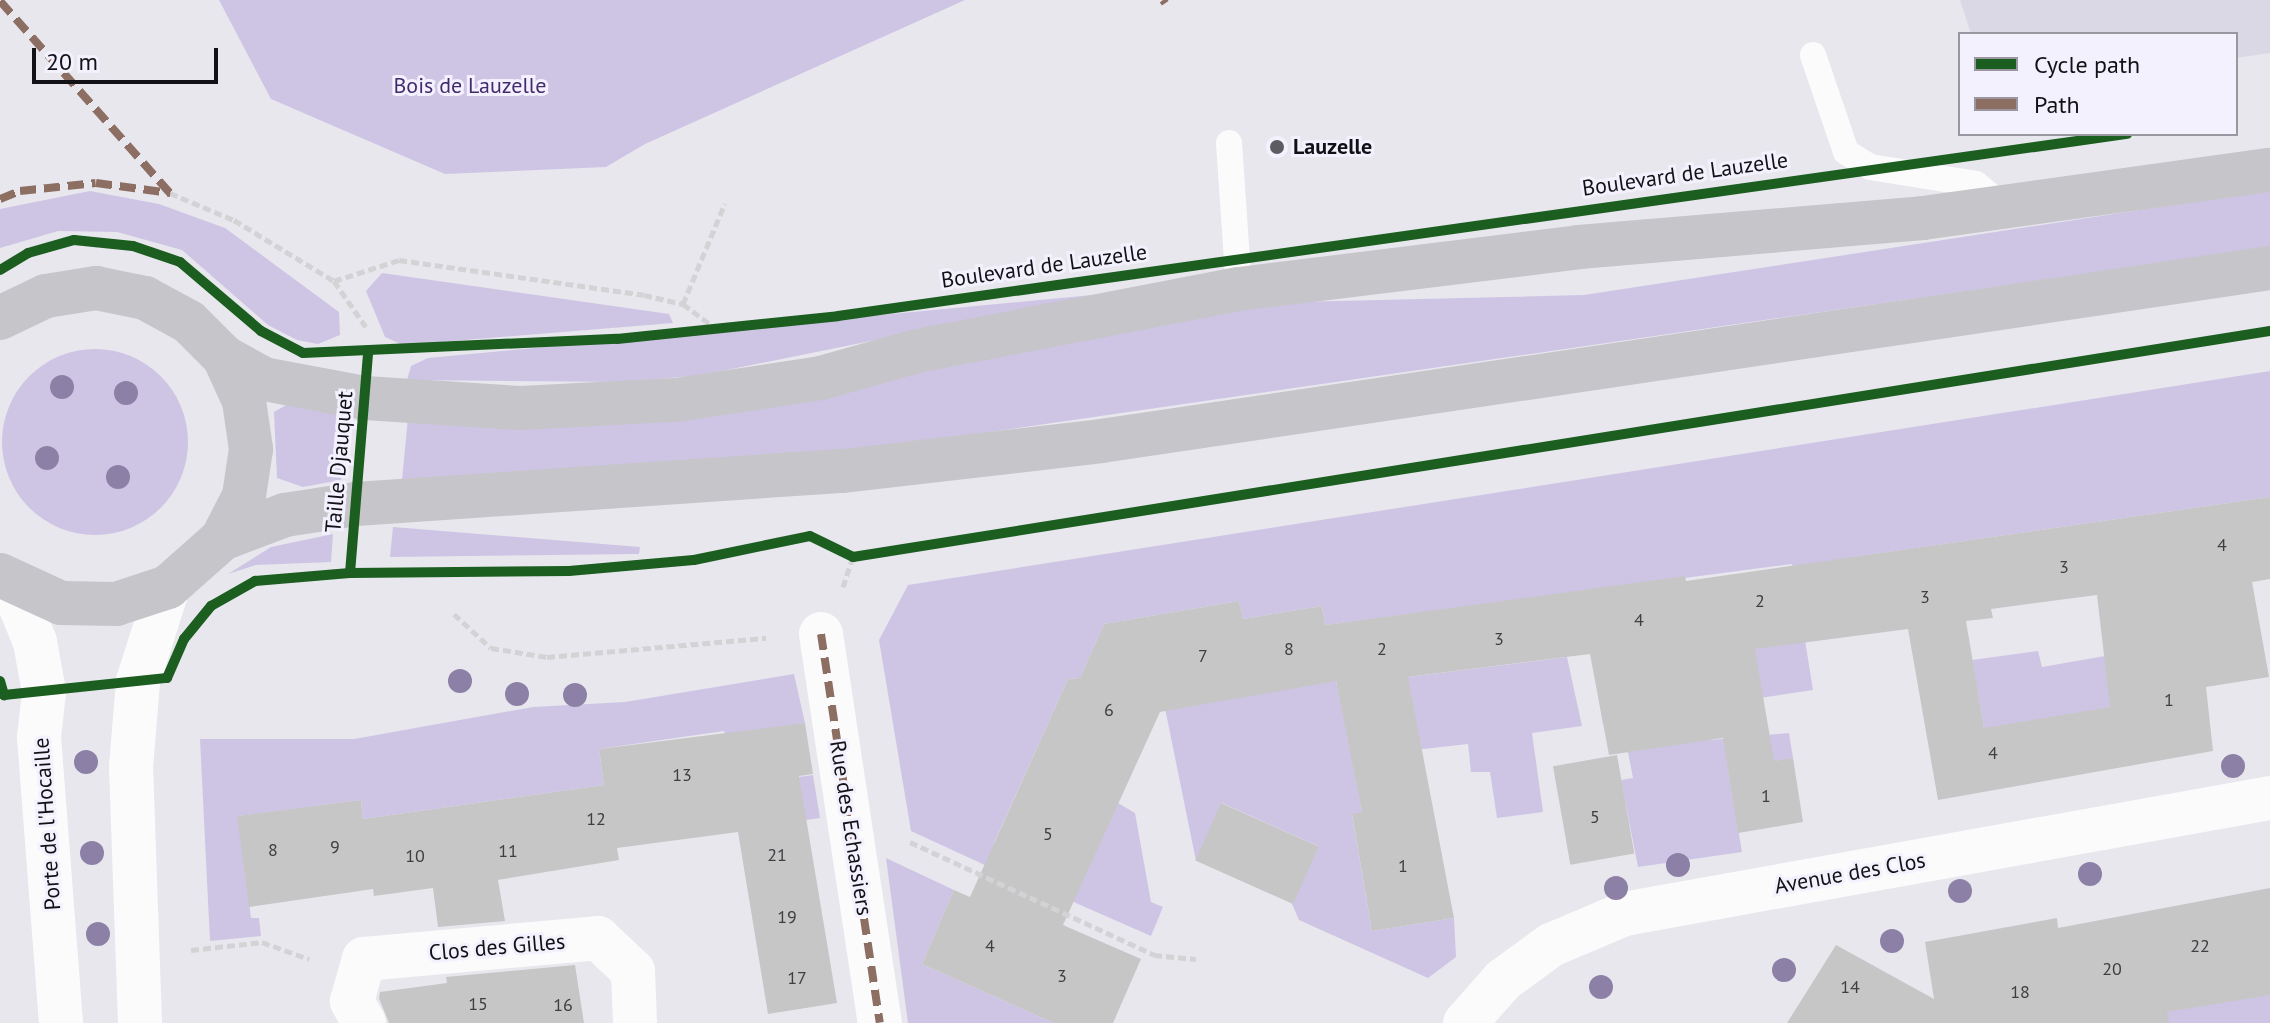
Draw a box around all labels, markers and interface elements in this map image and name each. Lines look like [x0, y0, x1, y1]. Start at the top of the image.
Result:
scale bar [36, 32, 222, 82]
legend [1958, 32, 2238, 136]
text: 20 m [46, 46, 98, 77]
text: Cycle path [2034, 49, 2140, 80]
park label: Bois de Lauzelle [394, 73, 546, 99]
text: Path [2034, 89, 2080, 120]
place label: Lauzelle [1293, 134, 1372, 160]
marker: Lauzelle [1268, 138, 1286, 156]
street label: Boulevard de Lauzelle [1580, 146, 1790, 202]
street label: Boulevard de Lauzelle [939, 238, 1149, 294]
street label: Taille Djauquet [320, 390, 358, 534]
house number: 4 [2217, 534, 2227, 556]
house number: 3 [2059, 556, 2069, 578]
house number: 3 [1920, 586, 1930, 608]
house number: 2 [1755, 590, 1765, 612]
house number: 4 [1634, 609, 1644, 631]
house number: 3 [1494, 628, 1504, 650]
house number: 8 [1284, 638, 1294, 660]
house number: 2 [1377, 638, 1387, 660]
house number: 7 [1198, 645, 1208, 667]
house number: 1 [2164, 689, 2174, 711]
house number: 6 [1104, 699, 1114, 721]
street label: Porte de l'Hocaille [28, 737, 66, 911]
street label: Rue des Echassiers [824, 739, 878, 917]
house number: 4 [1988, 742, 1998, 764]
house number: 13 [672, 764, 692, 786]
house number: 1 [1761, 785, 1771, 807]
house number: 5 [1590, 806, 1600, 828]
house number: 12 [586, 808, 606, 830]
house number: 5 [1043, 823, 1053, 845]
house number: 9 [330, 836, 340, 858]
house number: 8 [268, 839, 278, 861]
house number: 11 [498, 840, 518, 862]
house number: 21 [767, 844, 787, 866]
house number: 10 [405, 845, 425, 867]
street label: Avenue des Clos [1772, 847, 1928, 899]
house number: 1 [1398, 855, 1408, 877]
house number: 19 [777, 906, 797, 928]
street label: Clos des Gilles [428, 928, 566, 966]
house number: 4 [985, 935, 995, 957]
house number: 22 [2190, 935, 2210, 957]
house number: 20 [2102, 958, 2122, 980]
house number: 3 [1057, 965, 1067, 987]
house number: 17 [787, 967, 807, 989]
house number: 14 [1840, 976, 1860, 998]
house number: 18 [2010, 981, 2030, 1003]
house number: 15 [468, 993, 488, 1015]
house number: 16 [553, 994, 573, 1016]

